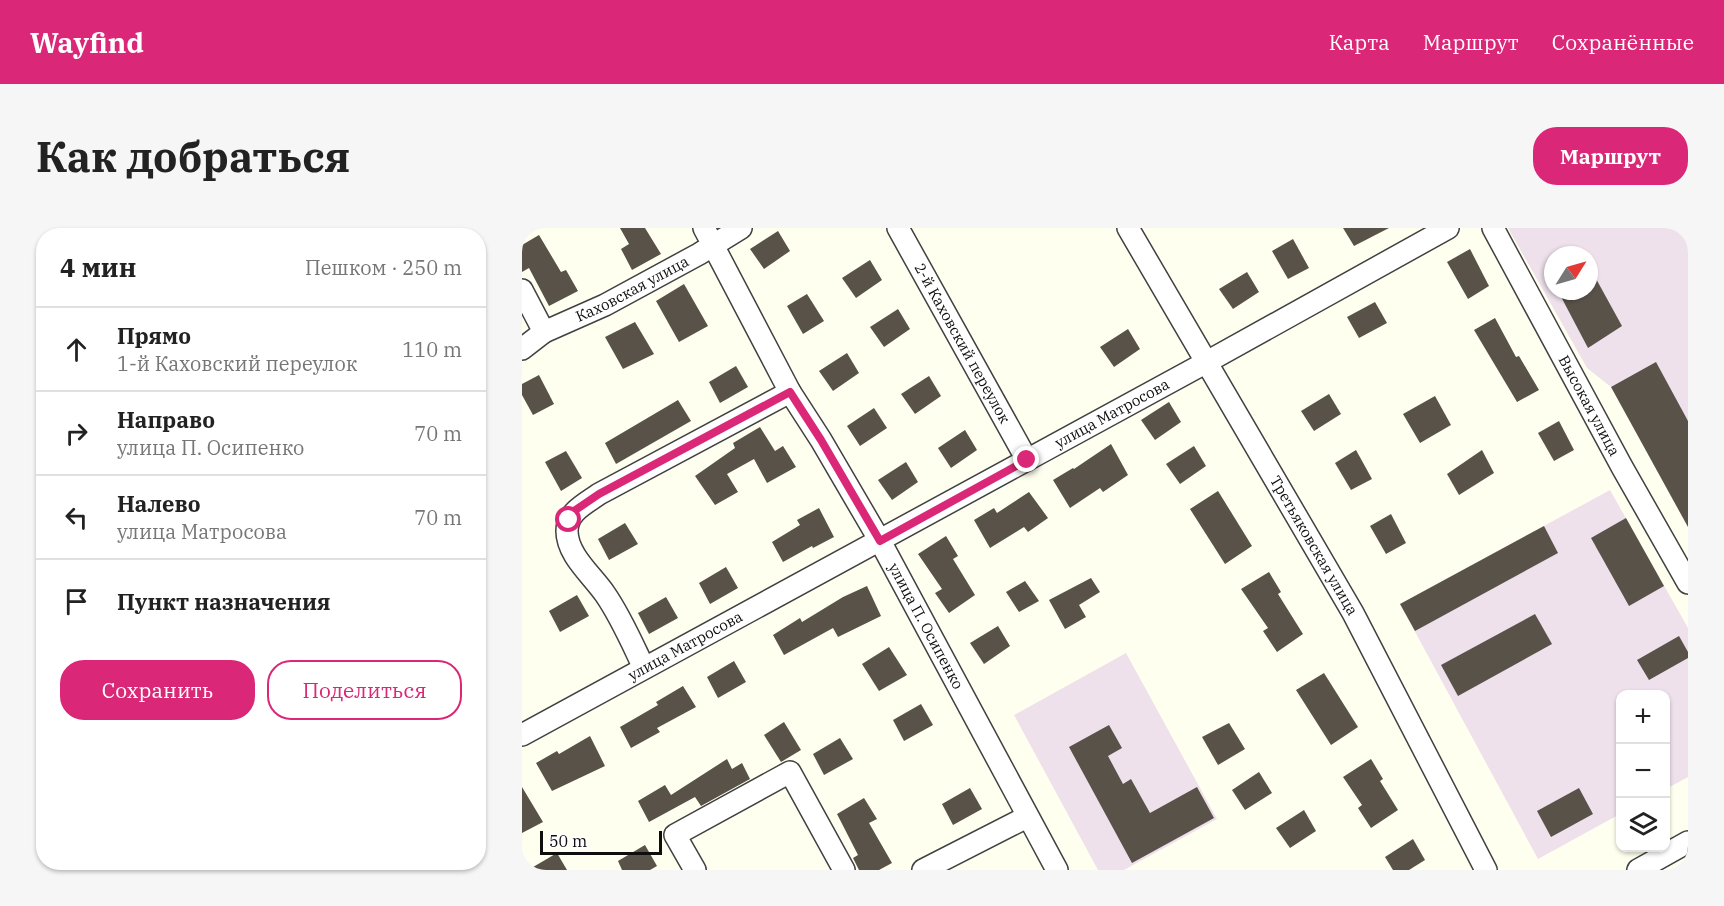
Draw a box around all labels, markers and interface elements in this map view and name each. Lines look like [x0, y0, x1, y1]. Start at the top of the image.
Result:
text: Wayfind [30, 24, 144, 61]
text: Карта [1329, 28, 1390, 56]
text: Маршрут [1423, 28, 1519, 56]
text: Сохранённые [1552, 28, 1694, 56]
button: Маршрут [1533, 127, 1688, 185]
text: Как добраться [36, 129, 350, 184]
north arrow [1544, 246, 1598, 300]
text: 4 мин [60, 250, 136, 284]
street label: Каховская улица [573, 251, 692, 326]
text: Пешком · 250 m [305, 254, 462, 281]
street label: 2-й Каховский переулок [910, 260, 1015, 427]
text: Прямо [117, 321, 191, 350]
icon: ahead [60, 333, 93, 366]
text: 110 m [402, 336, 462, 363]
text: 1-й Каховский переулок [117, 350, 357, 377]
street label: Высокая улица [1555, 352, 1624, 459]
street label: улица Матросова [1051, 374, 1172, 452]
text: Направо [117, 405, 215, 434]
icon: right [60, 417, 93, 450]
text: 70 m [414, 420, 462, 447]
text: улица П. Осипенко [117, 434, 304, 461]
route end [1013, 446, 1039, 472]
street label: Третьяковская улица [1266, 472, 1362, 619]
text: Налево [117, 489, 201, 518]
icon: left [60, 501, 93, 534]
text: 70 m [414, 504, 462, 531]
route start [555, 506, 581, 532]
text: улица Матросова [117, 518, 287, 545]
street label: улица П. Осипенко [885, 560, 968, 692]
icon: arrive [60, 585, 93, 618]
text: Пункт назначения [117, 587, 331, 616]
street label: улица Матросова [625, 607, 746, 684]
button: Сохранить [60, 660, 255, 720]
button: Поделиться [267, 660, 462, 720]
map controls [1616, 690, 1670, 852]
button: + [1616, 690, 1670, 744]
button: − [1616, 744, 1670, 798]
button: layers [1616, 798, 1670, 852]
scale bar [540, 828, 662, 856]
text: 50 m [549, 831, 587, 851]

